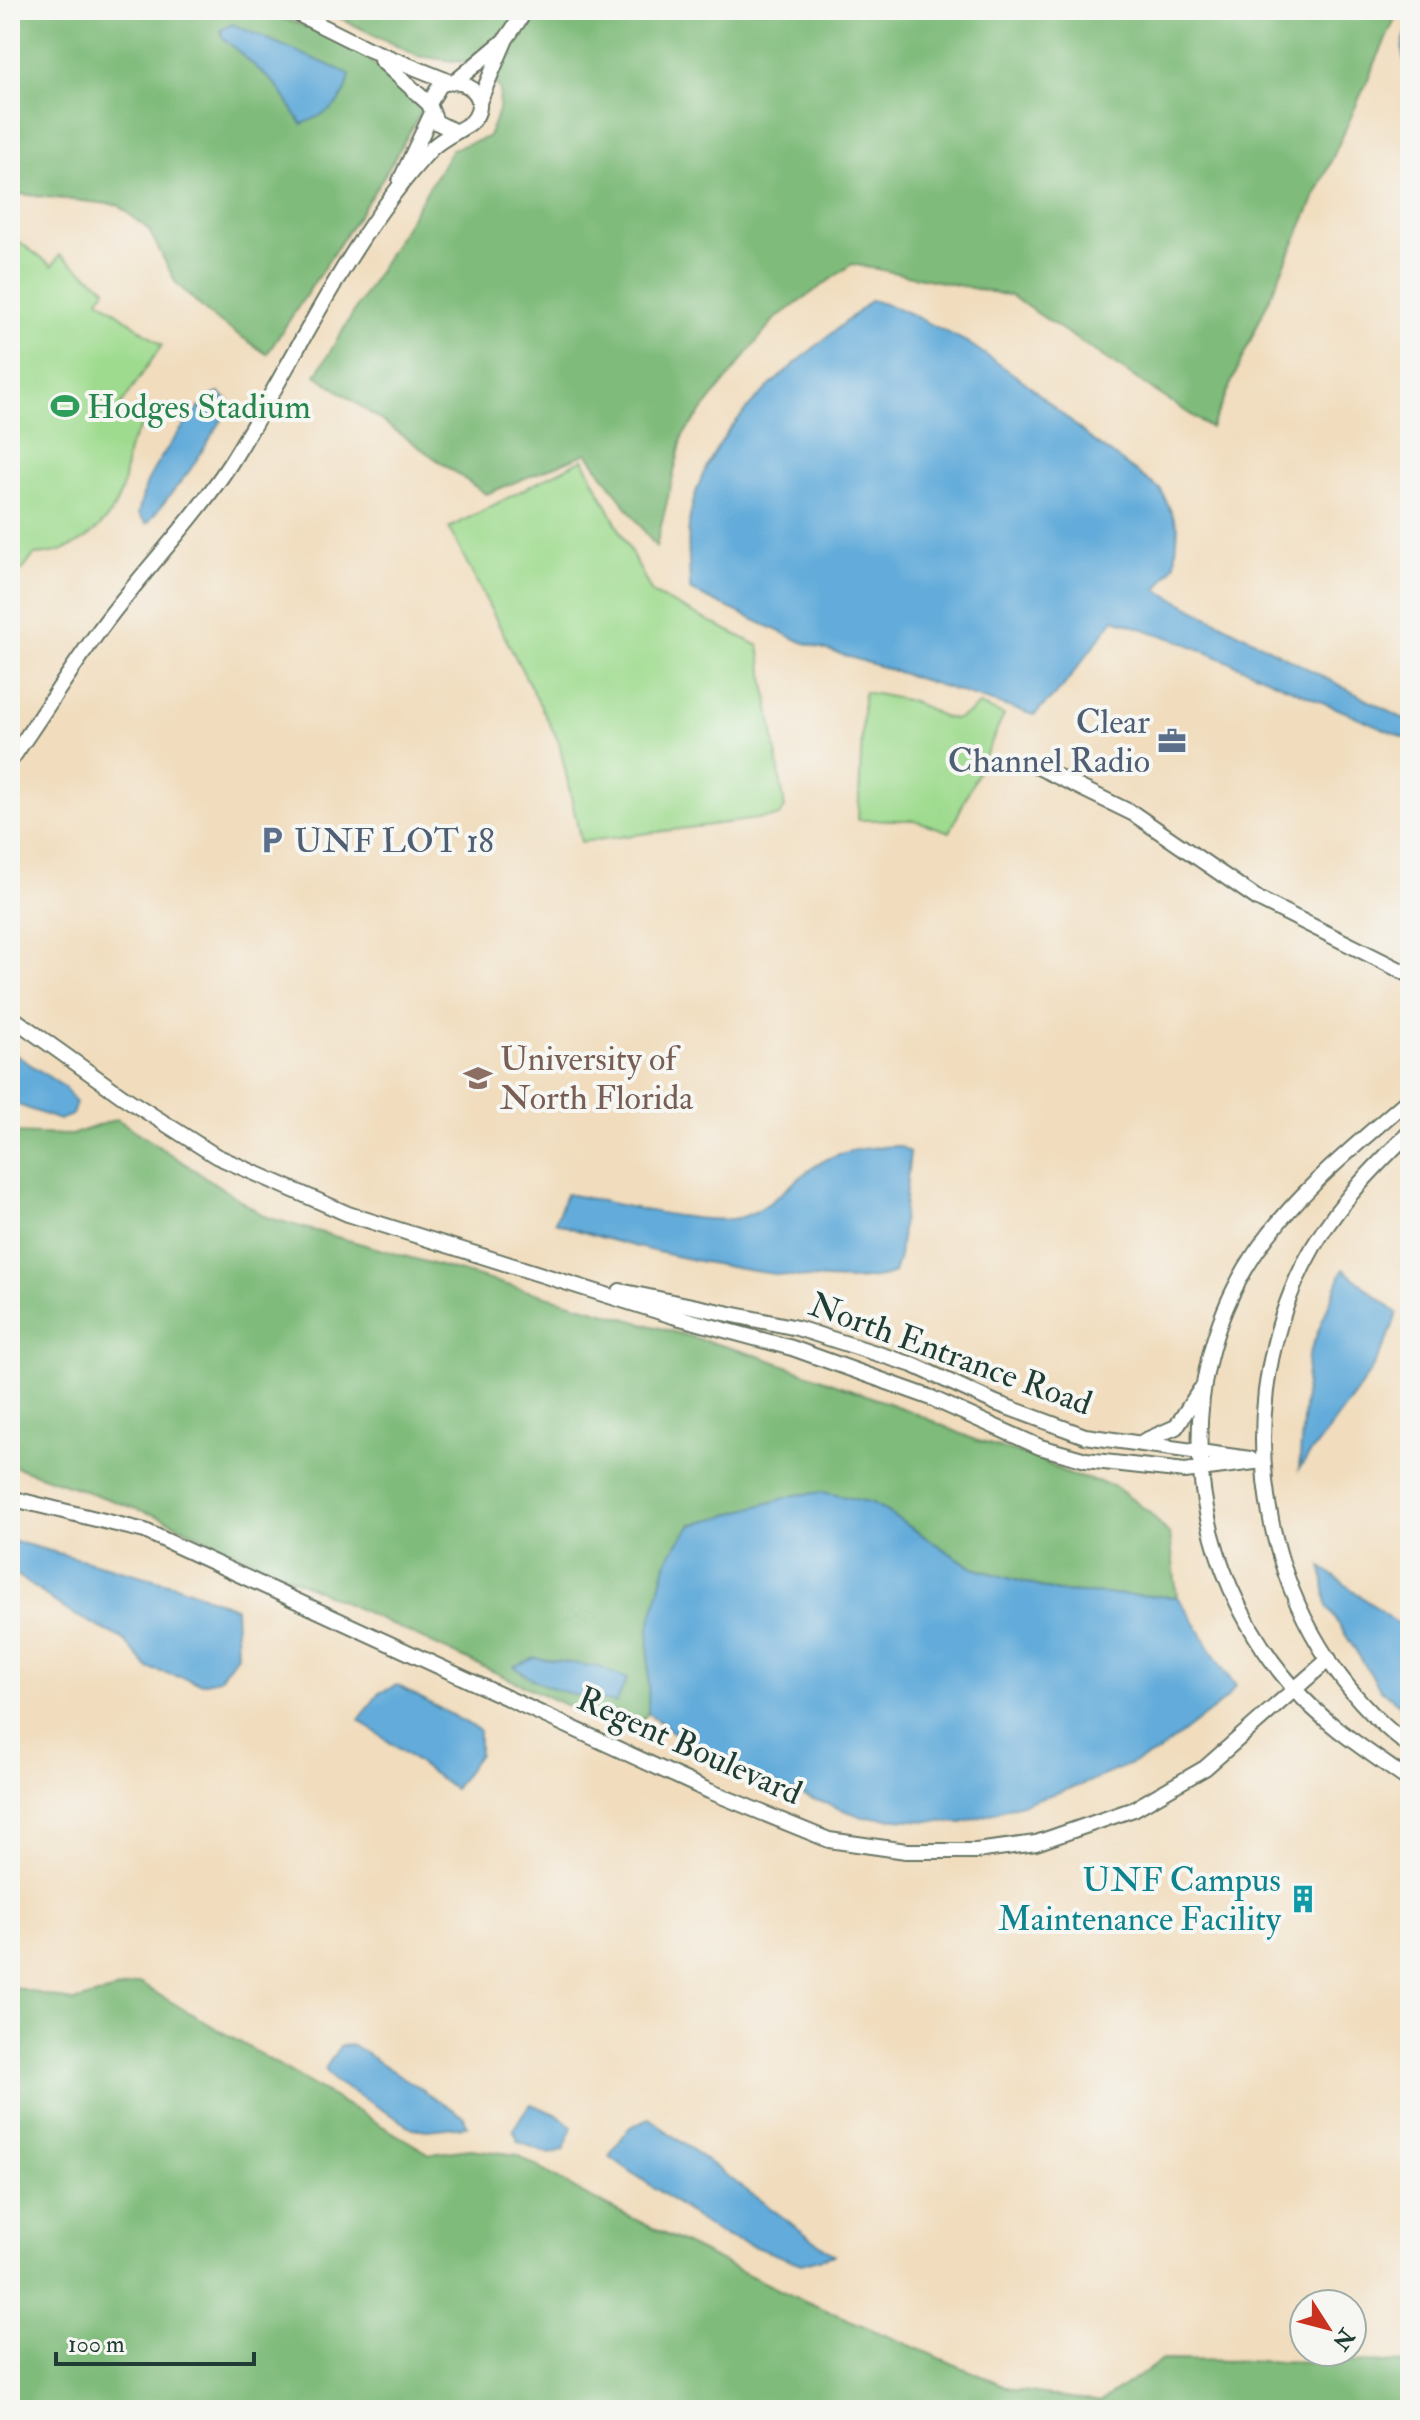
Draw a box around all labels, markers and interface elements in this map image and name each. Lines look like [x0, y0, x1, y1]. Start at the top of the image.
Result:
place label: Hodges Stadium [87, 386, 311, 429]
sports icon: Hodges Stadium [50, 391, 80, 421]
place label: Clear Channel Radio [948, 701, 1150, 783]
office icon: Clear Channel Radio [1157, 726, 1187, 756]
place label: UNF LOT 18 [294, 820, 494, 863]
parking icon: UNF LOT 18 [257, 825, 287, 855]
place label: University of North Florida [500, 1038, 694, 1120]
school or university icon: University of North Florida [463, 1063, 493, 1093]
street label: North Entrance Road [803, 1283, 1098, 1426]
street label: Regent Boulevard [570, 1678, 809, 1815]
place label: UNF Campus Maintenance Facility [998, 1859, 1282, 1941]
building icon: UNF Campus Maintenance Facility [1288, 1884, 1318, 1914]
north arrow [1288, 2288, 1368, 2368]
scale bar [56, 2316, 254, 2366]
text: N [1326, 2322, 1361, 2356]
text: 100 m [68, 2329, 125, 2360]

